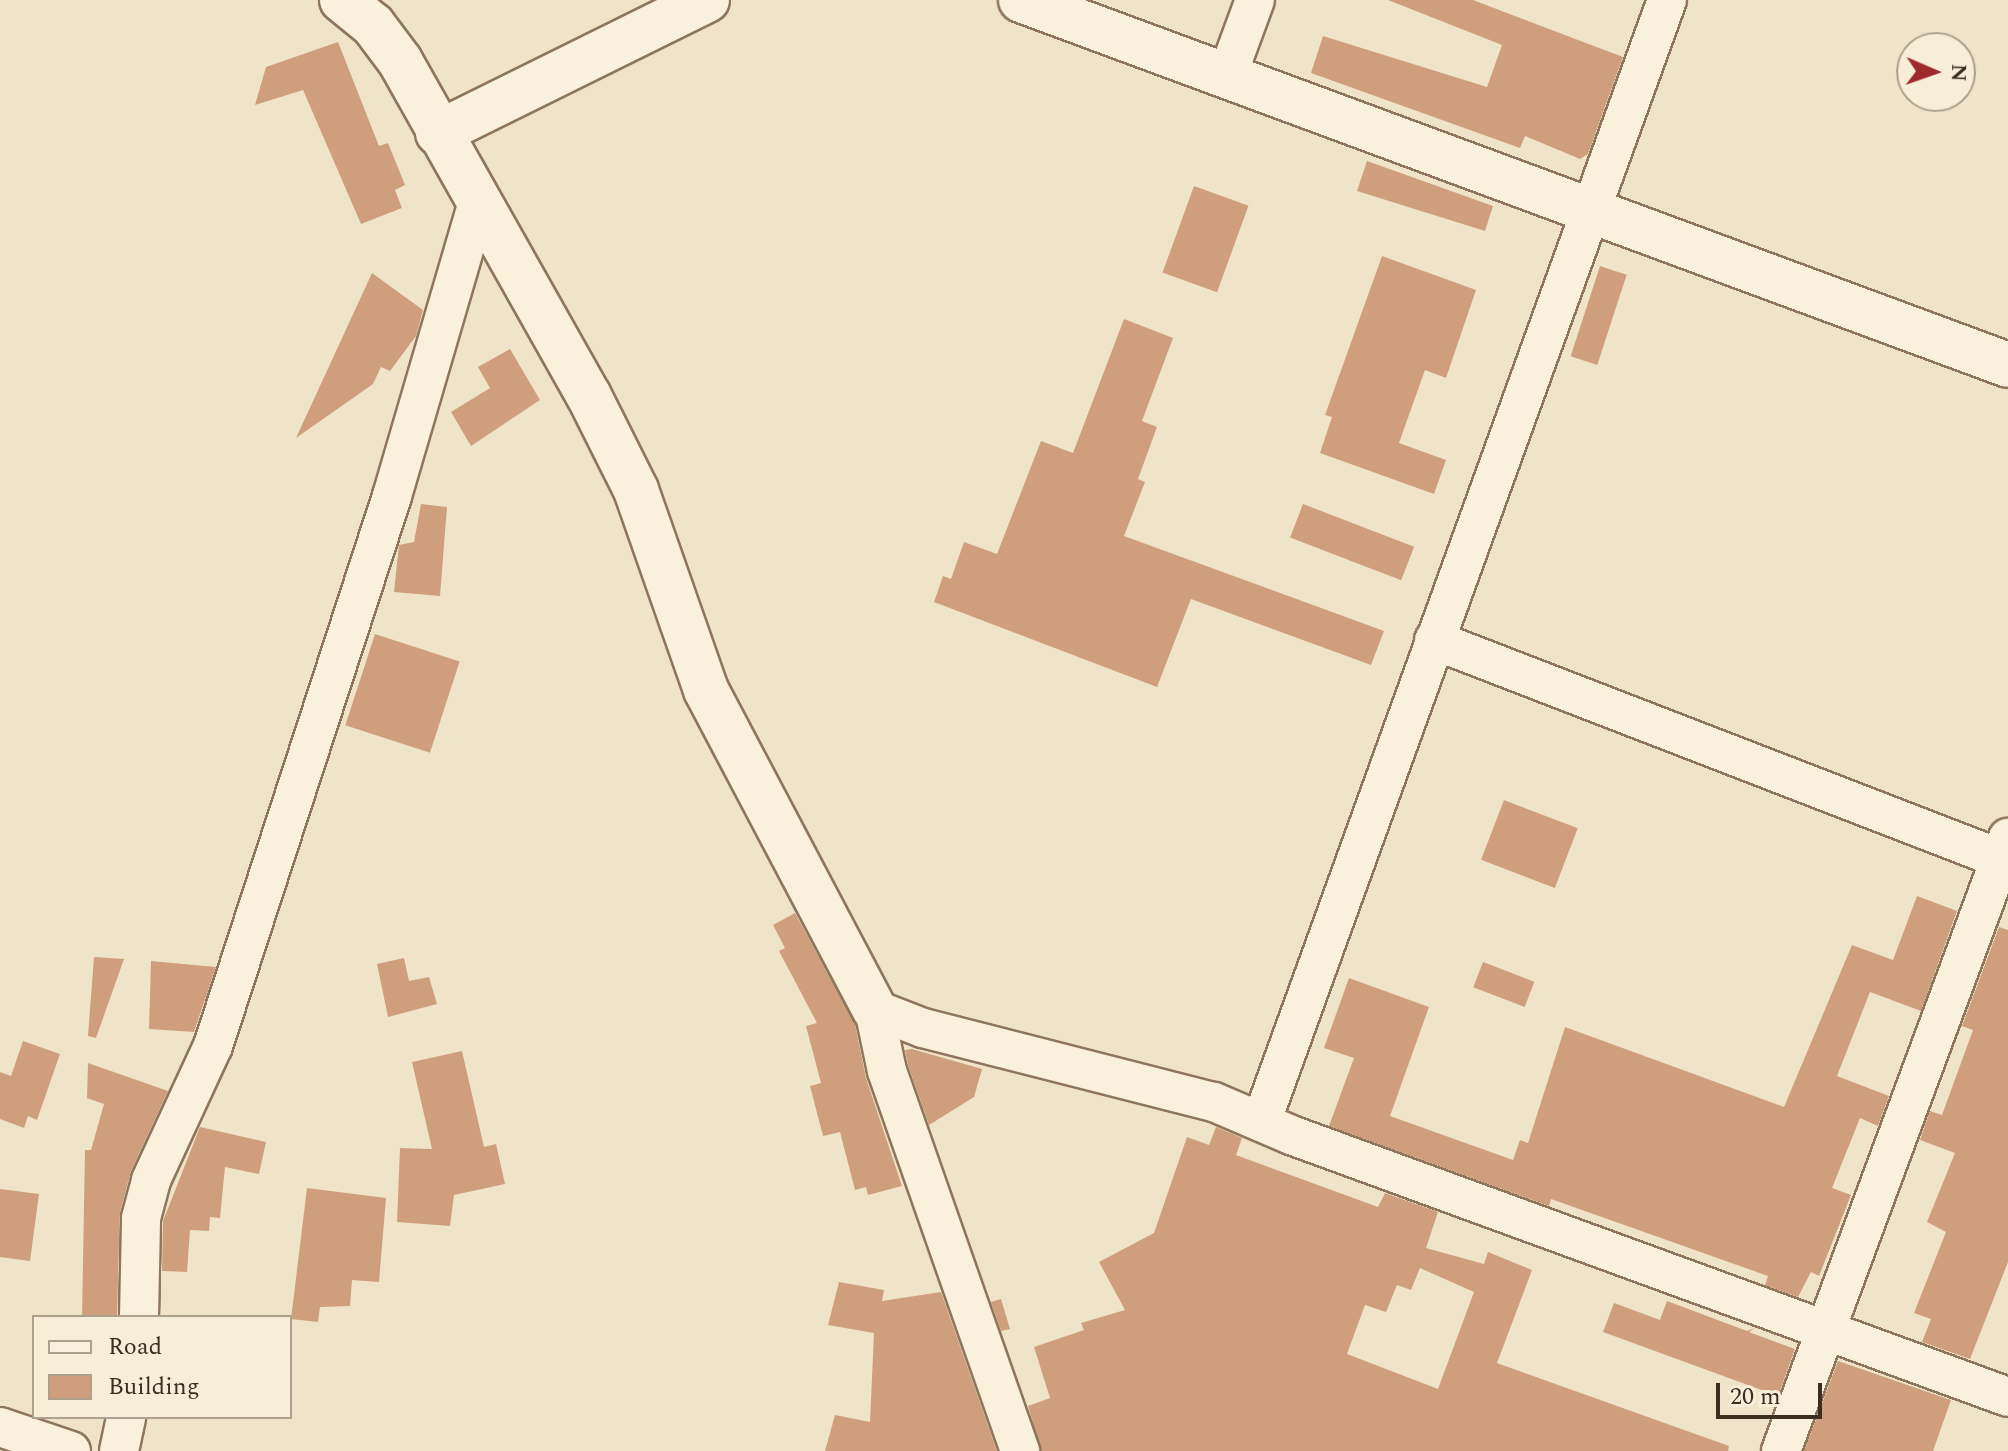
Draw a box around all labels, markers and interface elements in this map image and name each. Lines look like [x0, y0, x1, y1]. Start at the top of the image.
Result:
north arrow [1896, 32, 1976, 112]
text: N [1942, 63, 1975, 82]
legend [32, 1315, 292, 1419]
text: Road [108, 1329, 162, 1365]
scale bar [1720, 1367, 1826, 1417]
text: Building [108, 1369, 200, 1405]
text: 20 m [1730, 1379, 1781, 1415]

